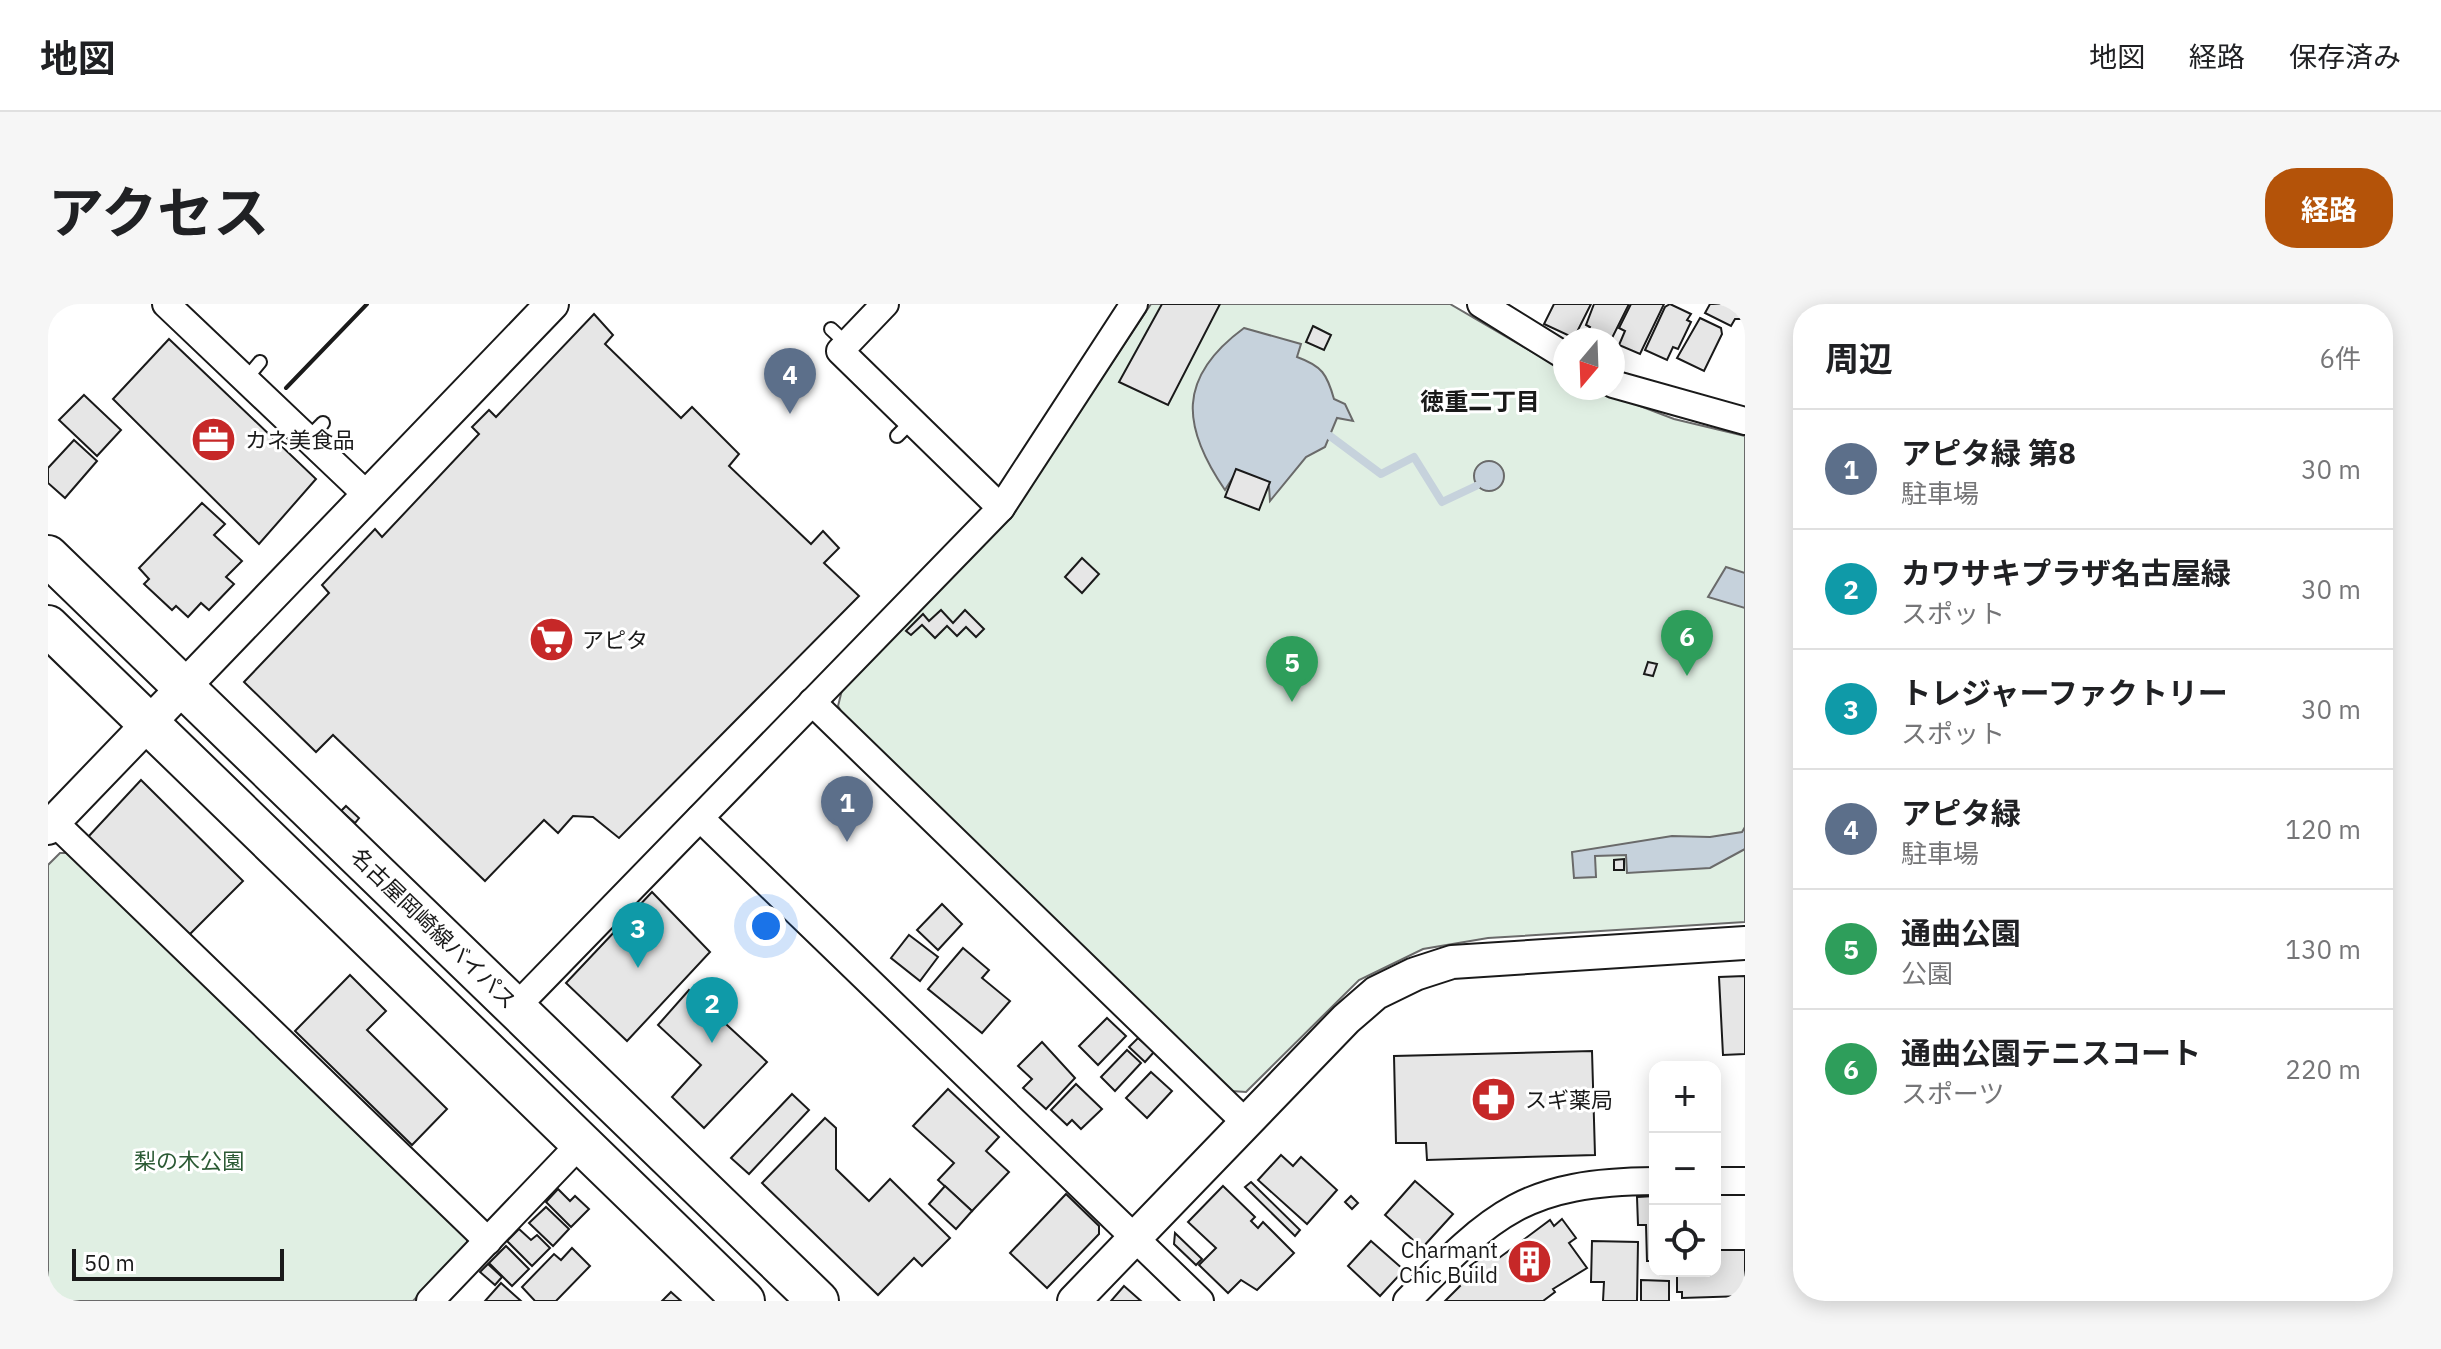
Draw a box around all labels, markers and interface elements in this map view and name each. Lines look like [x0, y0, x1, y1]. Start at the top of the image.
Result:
text: 地図 [40, 33, 116, 82]
text: 地図 [2089, 38, 2145, 75]
text: 経路 [2189, 38, 2245, 75]
text: 保存済み [2289, 38, 2401, 75]
button: 経路 [2265, 168, 2393, 248]
text: アクセス [48, 176, 269, 248]
north arrow [1553, 328, 1625, 400]
text: 周辺 [1825, 336, 1893, 380]
text: 6件 [2319, 341, 2361, 375]
pin: 4 [764, 348, 816, 414]
district label: 徳重二丁目 [1420, 385, 1540, 417]
office icon: カネ美食品 [190, 415, 238, 463]
place label: カネ美食品 [245, 425, 355, 454]
text: アピタ緑 第8 [1901, 433, 2076, 472]
text: 1 [1843, 452, 1859, 486]
text: 30 m [2301, 452, 2361, 486]
text: 駐車場 [1901, 476, 1979, 510]
text: カワサキプラザ名古屋緑 [1901, 553, 2231, 592]
text: 2 [1843, 572, 1859, 606]
text: 30 m [2301, 572, 2361, 606]
text: スポット [1901, 596, 2005, 630]
pin: 6 [1661, 610, 1713, 676]
supermarket icon: アピタ [527, 615, 575, 663]
place label: アピタ [582, 625, 648, 654]
pin: 5 [1266, 636, 1318, 702]
text: トレジャーファクトリー [1901, 673, 2228, 712]
text: 3 [1843, 692, 1859, 726]
text: 30 m [2301, 692, 2361, 726]
text: スポット [1901, 716, 2005, 750]
pin: 1 [821, 776, 873, 842]
text: アピタ緑 [1901, 793, 2021, 832]
text: 4 [1843, 812, 1859, 846]
text: 120 m [2285, 812, 2361, 846]
text: 駐車場 [1901, 836, 1979, 870]
street label: 名古屋岡崎線バイパス [345, 841, 523, 1015]
pin: 3 [612, 902, 664, 968]
your location [746, 906, 786, 946]
text: 通曲公園 [1901, 913, 2021, 952]
text: 5 [1843, 932, 1859, 966]
text: 130 m [2285, 932, 2361, 966]
text: 公園 [1901, 956, 1953, 990]
pin: 2 [686, 977, 738, 1043]
text: 通曲公園テニスコート [1901, 1033, 2201, 1072]
text: 6 [1843, 1052, 1859, 1086]
text: 220 m [2285, 1052, 2361, 1086]
map controls [1649, 1061, 1721, 1277]
button: + [1649, 1061, 1721, 1133]
pharmacy icon: スギ薬局 [1470, 1075, 1518, 1123]
text: スポーツ [1901, 1076, 2004, 1110]
place label: スギ薬局 [1525, 1085, 1613, 1114]
button: − [1649, 1133, 1721, 1205]
park label: 梨の木公園 [134, 1146, 244, 1175]
button: locate [1649, 1205, 1721, 1277]
place label: Charmant Chic Build [1399, 1235, 1498, 1289]
building icon: Charmant Chic Build [1505, 1238, 1553, 1286]
scale bar [72, 1245, 284, 1281]
text: 50 m [84, 1248, 135, 1277]

